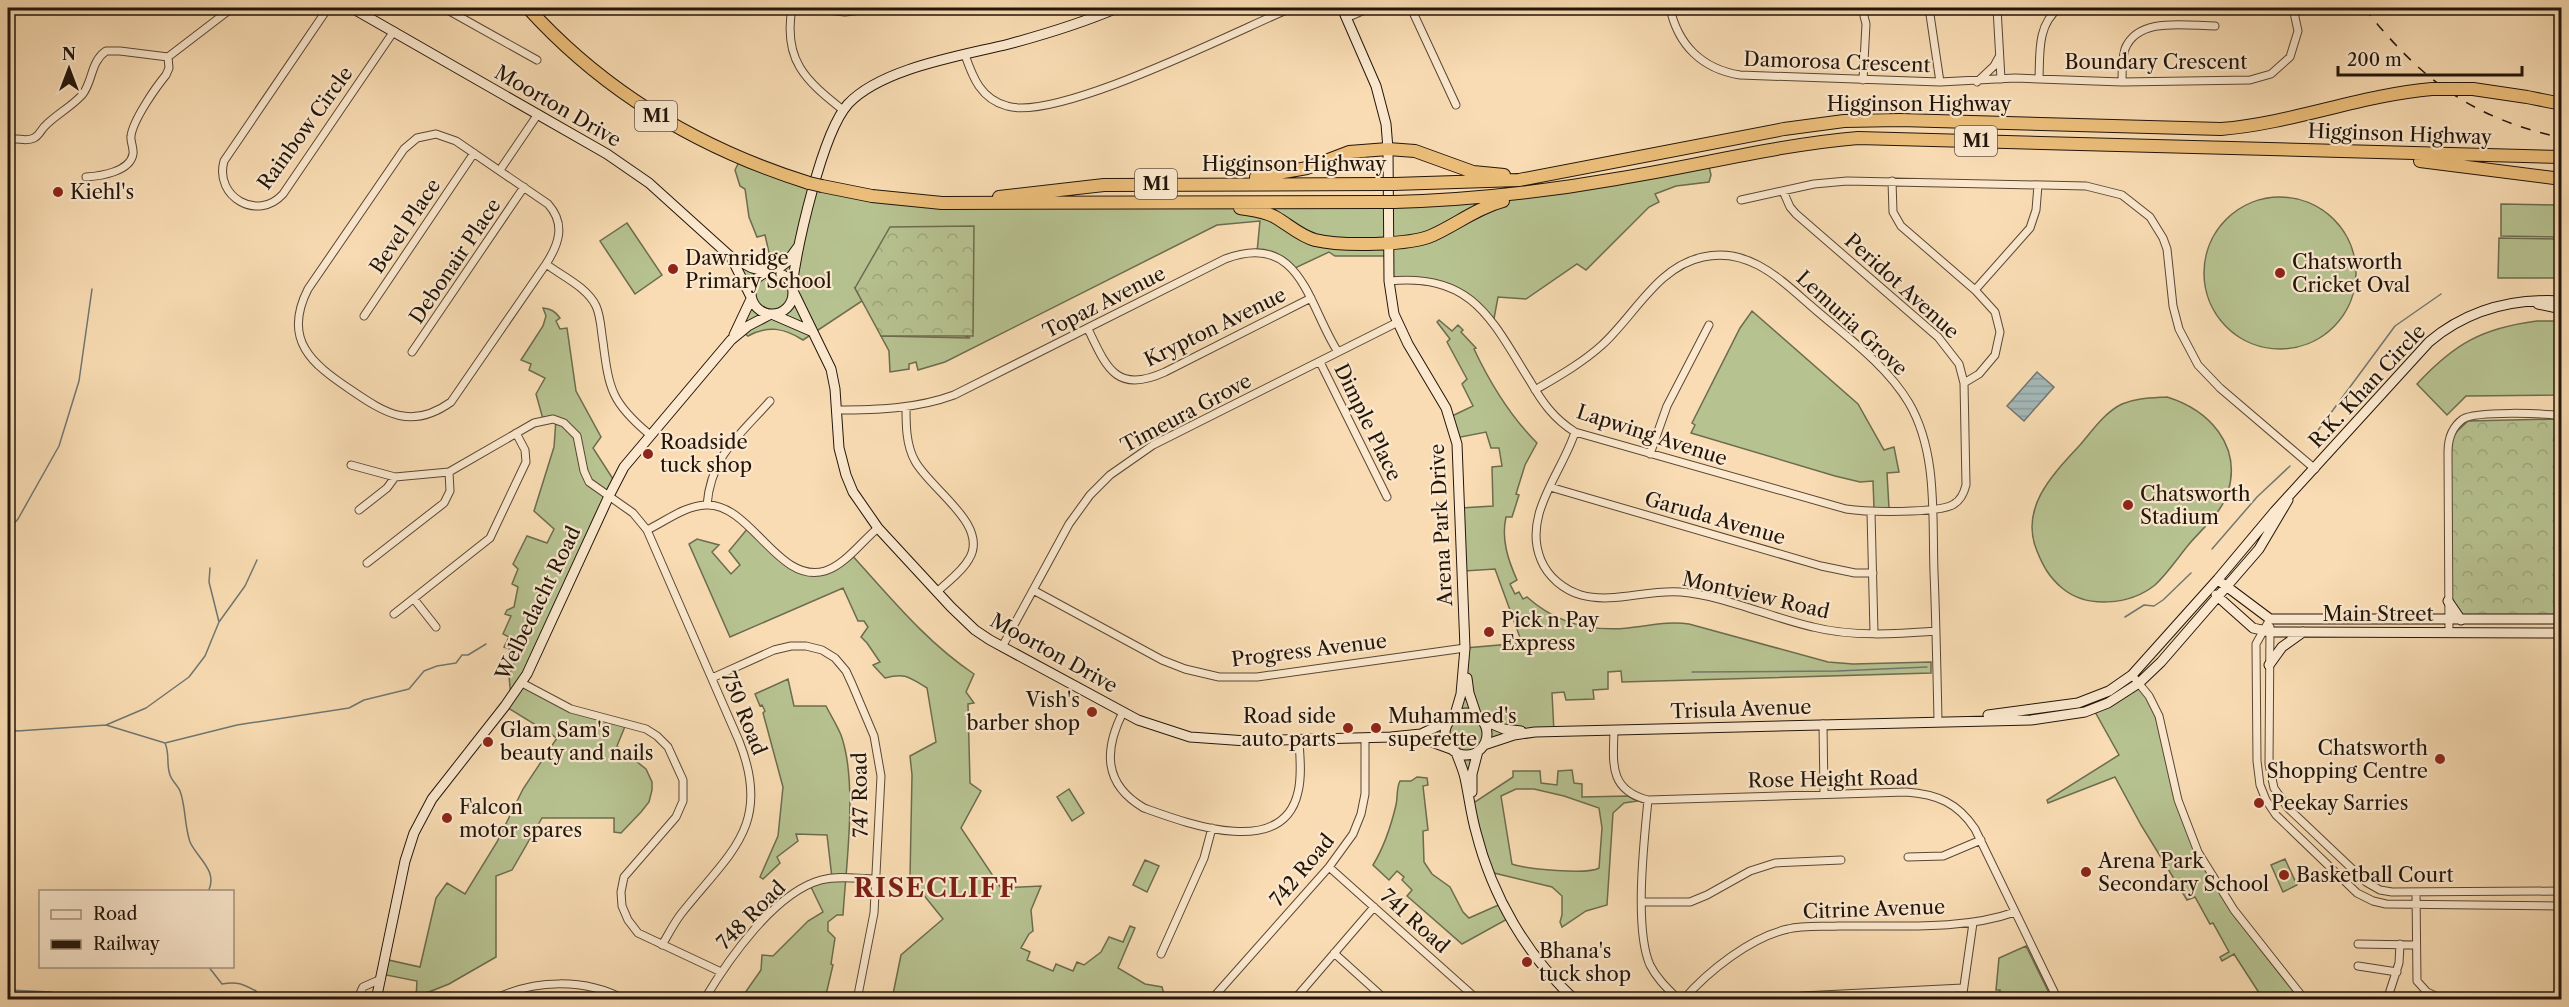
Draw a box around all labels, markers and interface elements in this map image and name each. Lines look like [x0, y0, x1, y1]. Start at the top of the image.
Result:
north arrow [39, 39, 99, 99]
scale bar [2338, 39, 2522, 77]
text: N [62, 44, 76, 64]
street label: Damorosa Crescent [1743, 47, 1931, 77]
text: 200 m [2347, 49, 2402, 71]
street label: Boundary Crescent [2065, 50, 2247, 74]
street label: Moorton Drive [491, 60, 625, 152]
street label: Rainbow Circle [252, 62, 358, 194]
street label: Higginson Highway [1827, 92, 2012, 116]
road number: M1 [635, 101, 677, 131]
street label: Higginson Highway [2307, 119, 2494, 149]
road number: M1 [1955, 126, 1997, 156]
street label: Higginson Highway [1202, 152, 1387, 176]
road number: M1 [1135, 169, 1177, 199]
street label: Bevel Place [365, 174, 445, 278]
place label: Kiehl's [70, 180, 134, 204]
marker: Kiehl's [51, 185, 65, 199]
street label: Debonair Place [404, 194, 506, 328]
street label: Peridot Avenue [1840, 228, 1964, 344]
place label: Dawnridge Primary School [685, 246, 832, 293]
place label: Chatsworth Cricket Oval [2292, 250, 2410, 297]
street label: Topaz Avenue [1039, 261, 1169, 343]
marker: Dawnridge Primary School [666, 262, 680, 276]
street label: Lemuria Grove [1792, 266, 1912, 380]
marker: Chatsworth Cricket Oval [2273, 266, 2287, 280]
street label: Krypton Avenue [1140, 282, 1290, 372]
street label: R.K. Khan Circle [2304, 319, 2430, 453]
street label: Dimple Place [1329, 360, 1407, 484]
street label: Timeura Grove [1117, 369, 1255, 457]
street label: Lapwing Avenue [1574, 399, 1730, 471]
place label: Roadside tuck shop [660, 430, 752, 477]
street label: Arena Park Drive [1425, 443, 1457, 608]
marker: Roadside tuck shop [641, 447, 655, 461]
place label: Chatsworth Stadium [2140, 482, 2251, 529]
street label: Garuda Avenue [1642, 486, 1788, 550]
marker: Chatsworth Stadium [2121, 498, 2135, 512]
street label: Welbedacht Road [490, 522, 586, 685]
street label: Montview Road [1680, 566, 1832, 624]
street label: Main Street [2322, 602, 2434, 626]
street label: Moorton Drive [986, 608, 1122, 698]
place label: Pick n Pay Express [1501, 608, 1600, 655]
marker: Pick n Pay Express [1482, 625, 1496, 639]
street label: Progress Avenue [1230, 629, 1388, 671]
street label: 750 Road [716, 668, 772, 758]
place label: Vish's barber shop [967, 688, 1080, 735]
street label: Trisula Avenue [1670, 695, 1812, 723]
place label: Road side auto parts [1241, 704, 1336, 751]
place label: Muhammed's superette [1388, 704, 1517, 751]
marker: Vish's barber shop [1085, 705, 1099, 719]
place label: Glam Sam's beauty and nails [500, 718, 653, 765]
marker: Road side auto parts [1341, 721, 1355, 735]
marker: Muhammed's superette [1369, 721, 1383, 735]
marker: Glam Sam's beauty and nails [481, 735, 495, 749]
place label: Chatsworth Shopping Centre [2267, 736, 2428, 783]
street label: 747 Road [847, 752, 873, 838]
marker: Chatsworth Shopping Centre [2433, 752, 2447, 766]
street label: Rose Height Road [1747, 766, 1919, 792]
place label: Peekay Sarries [2271, 791, 2408, 815]
place label: Falcon motor spares [459, 795, 582, 842]
marker: Peekay Sarries [2252, 796, 2266, 810]
marker: Falcon motor spares [440, 811, 454, 825]
street label: 742 Road [1265, 829, 1339, 911]
place label: Arena Park Secondary School [2097, 849, 2269, 896]
place label: Basketball Court [2296, 863, 2454, 887]
marker: Arena Park Secondary School [2079, 865, 2093, 879]
marker: Basketball Court [2277, 868, 2291, 882]
district label: RISECLIFF [854, 872, 1018, 904]
street label: 748 Road [712, 876, 790, 954]
street label: 741 Road [1376, 884, 1454, 958]
legend [39, 890, 234, 968]
street label: Citrine Avenue [1802, 895, 1946, 923]
text: Road [93, 903, 138, 925]
text: Railway [93, 933, 161, 955]
place label: Bhana's tuck shop [1539, 939, 1631, 986]
marker: Bhana's tuck shop [1520, 955, 1534, 969]

